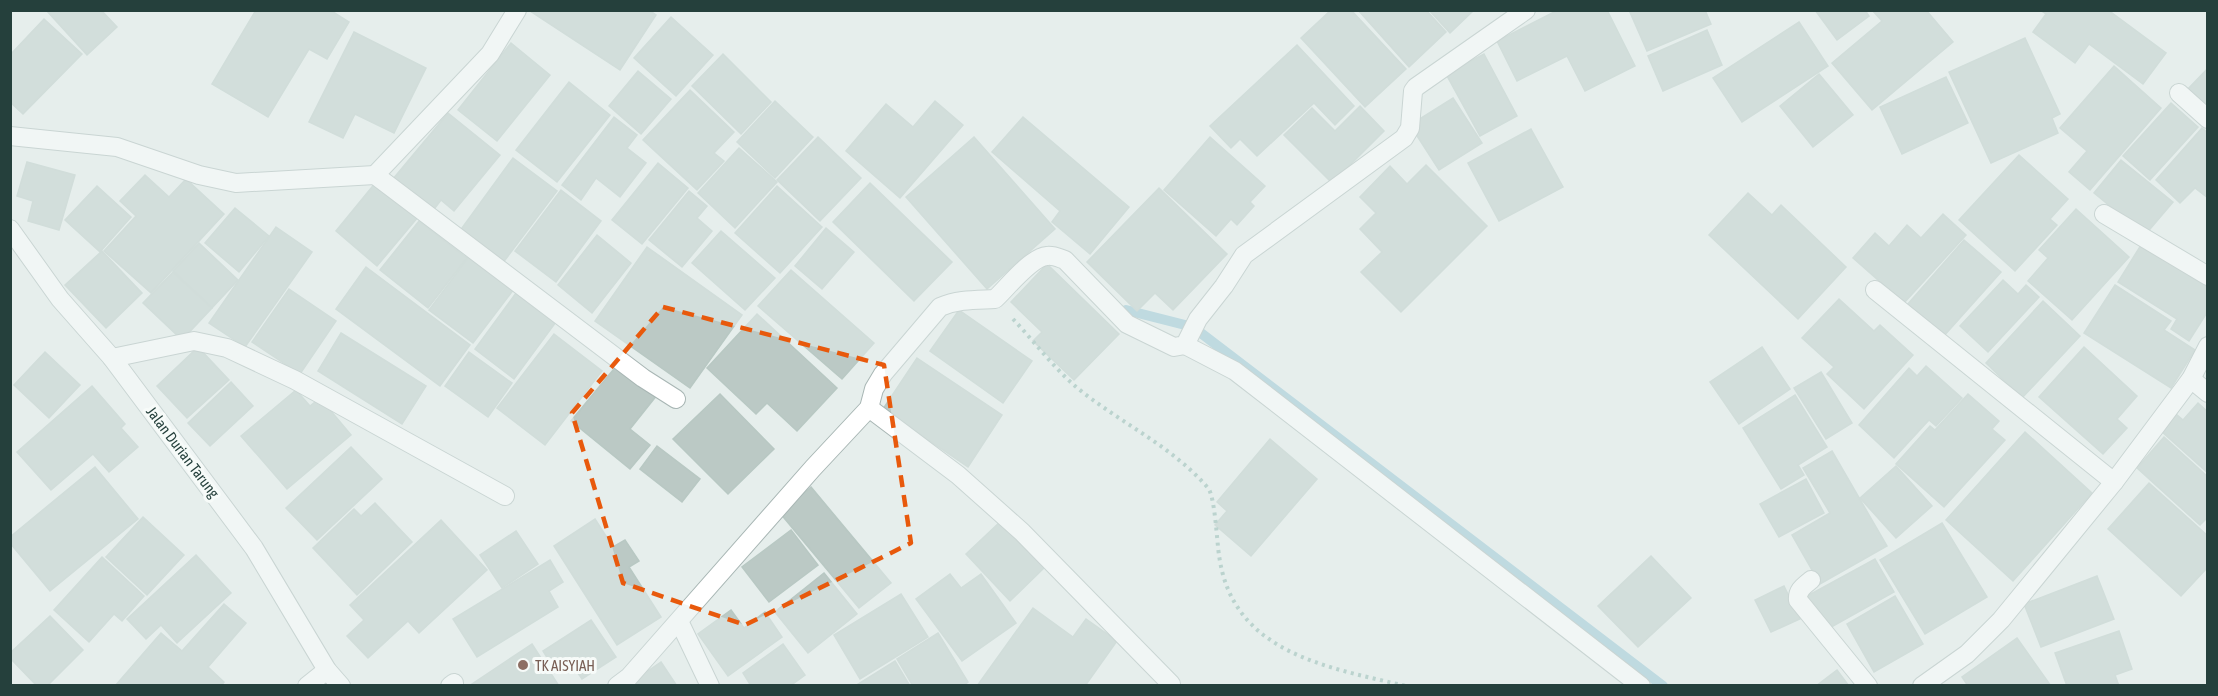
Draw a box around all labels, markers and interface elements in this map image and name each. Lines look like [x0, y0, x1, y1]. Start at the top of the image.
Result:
street label: Jalan Durian Tarung [143, 403, 223, 501]
place label: TK AISYIAH [535, 657, 595, 674]
marker: TK AISYIAH [516, 658, 530, 672]

